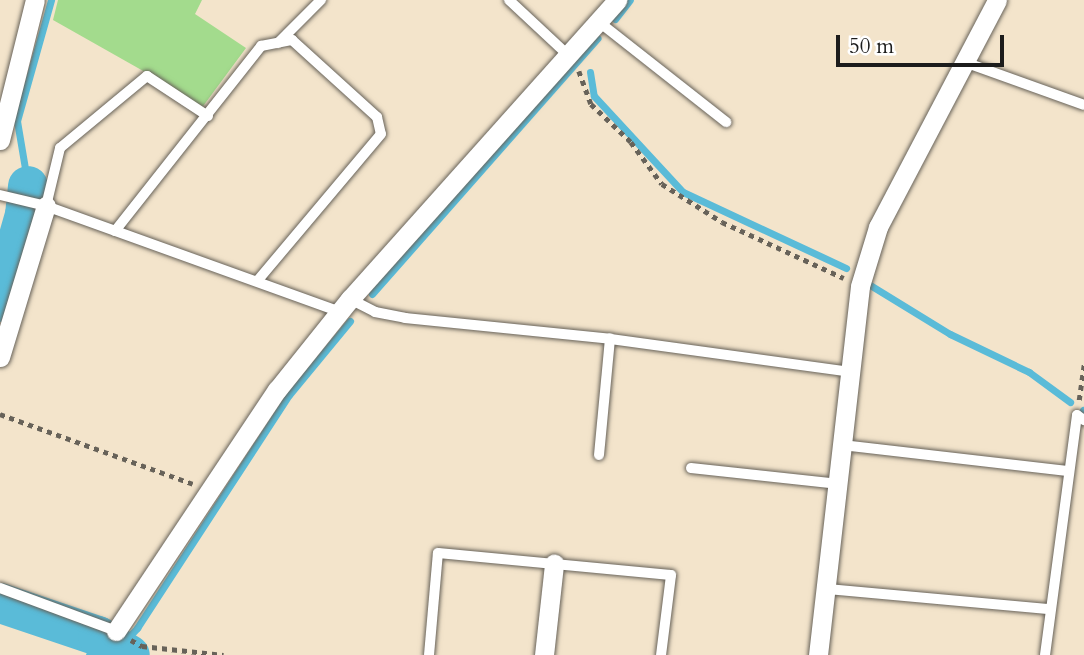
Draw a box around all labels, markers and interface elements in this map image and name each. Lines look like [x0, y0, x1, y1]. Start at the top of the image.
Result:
scale bar [839, 21, 1007, 65]
text: 50 m [849, 32, 894, 61]

